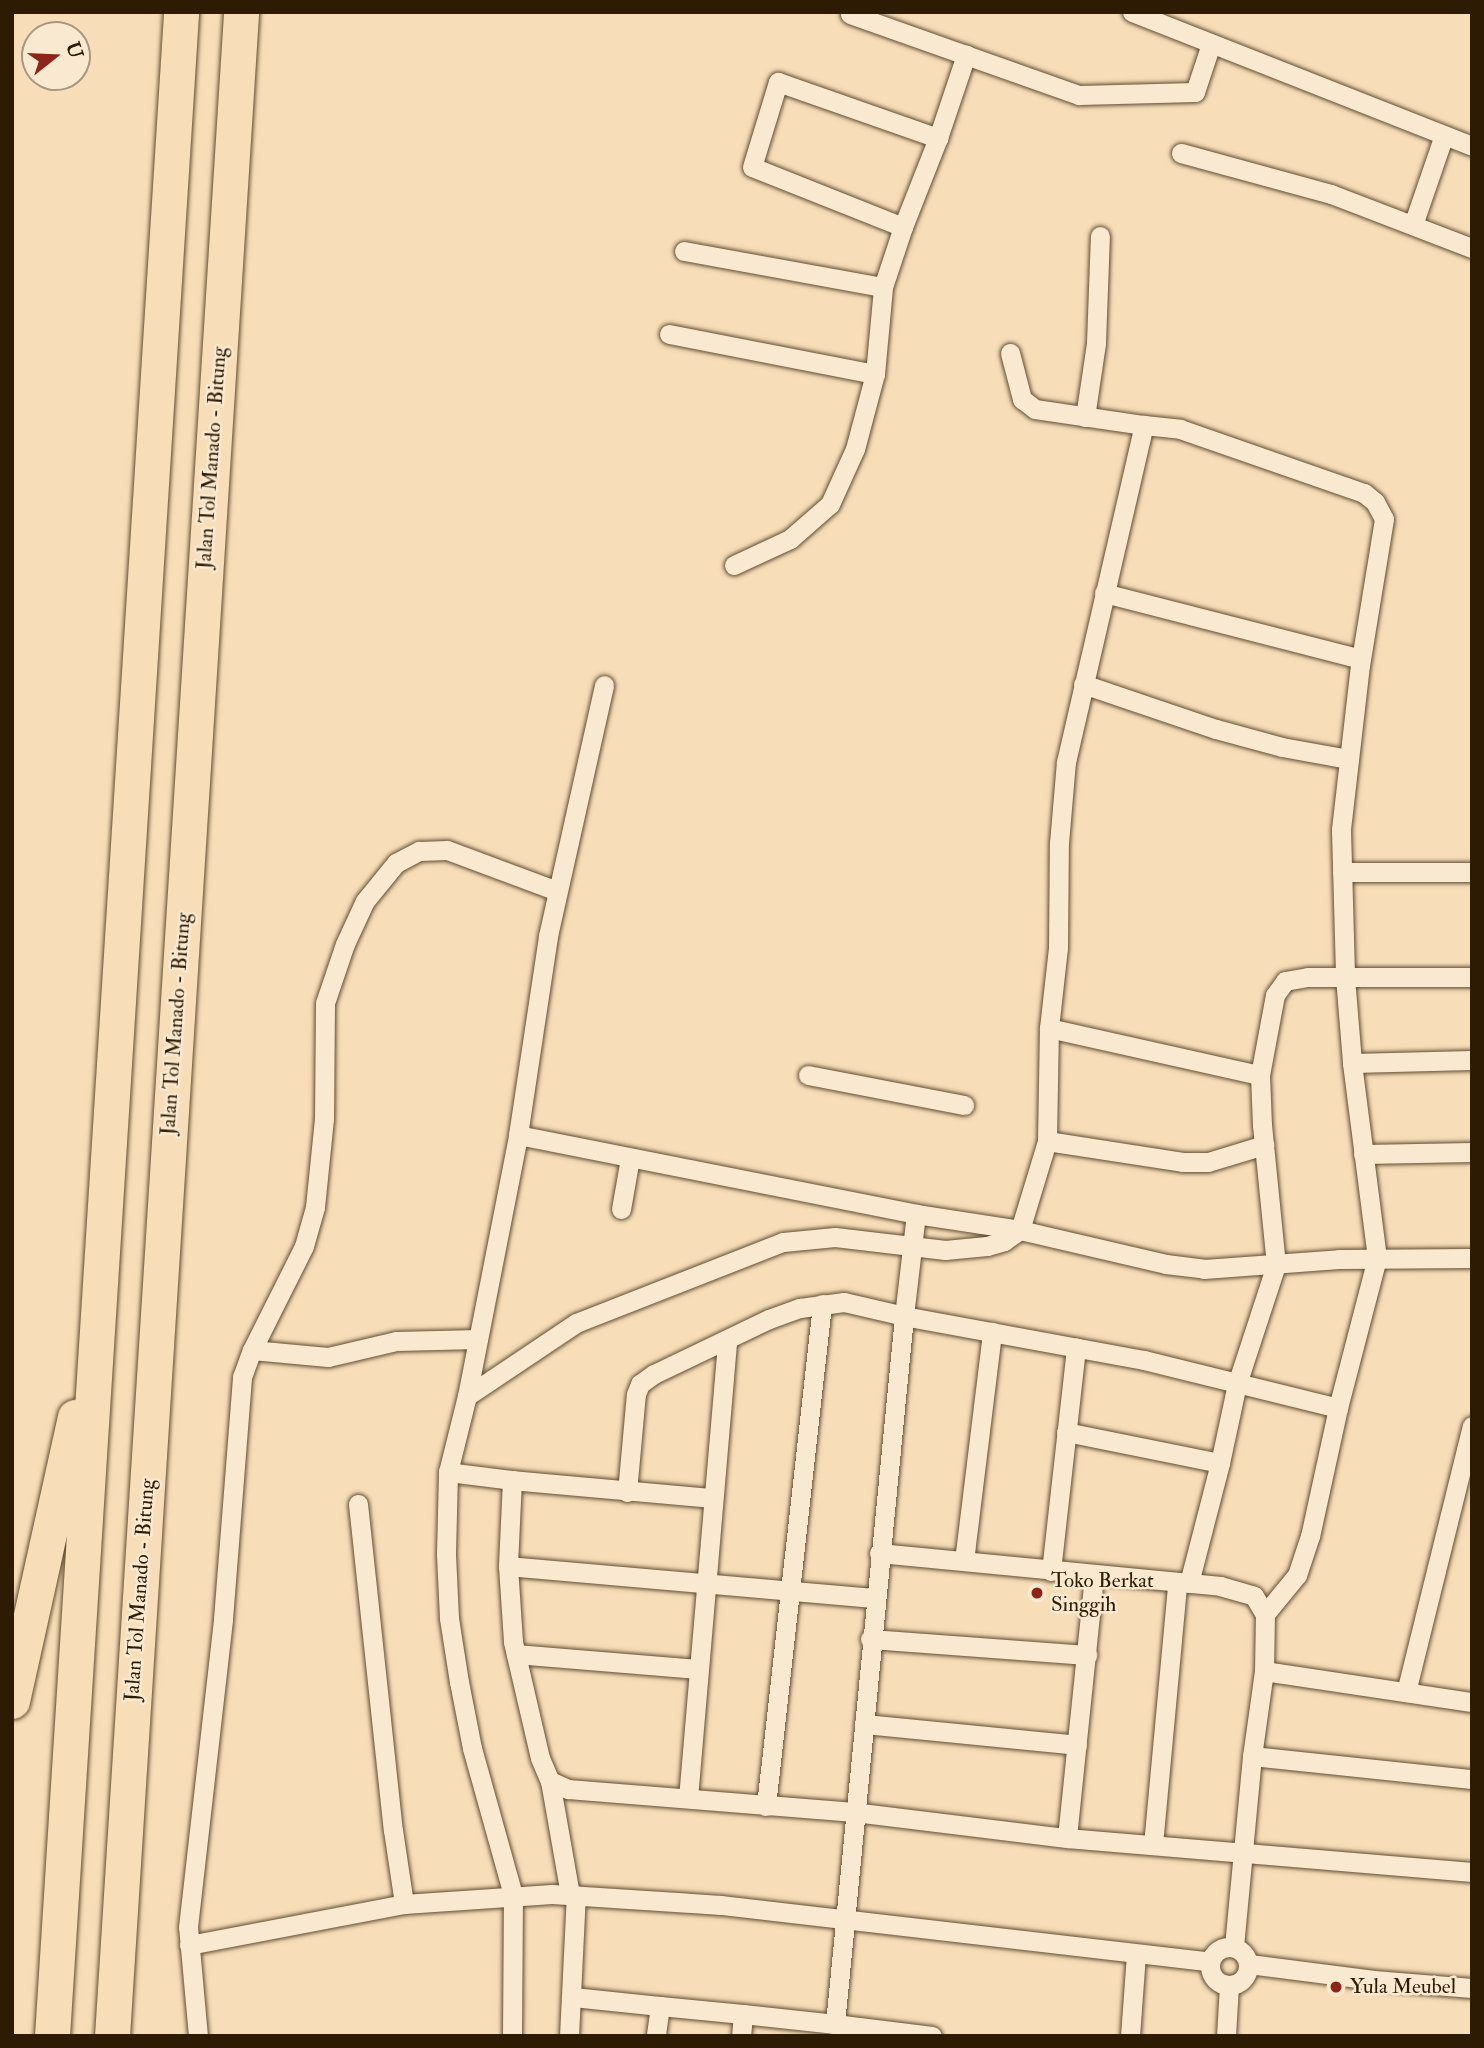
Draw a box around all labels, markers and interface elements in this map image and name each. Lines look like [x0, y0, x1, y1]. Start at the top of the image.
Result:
north arrow [21, 21, 91, 91]
text: U [60, 39, 88, 61]
street label: Jalan Tol Manado - Bitung [192, 346, 232, 570]
street label: Jalan Tol Manado - Bitung [156, 912, 196, 1136]
street label: Jalan Tol Manado - Bitung [120, 1478, 160, 1702]
place label: Toko Berkat Singgih [1051, 1568, 1154, 1618]
marker: Toko Berkat Singgih [1029, 1585, 1045, 1601]
place label: Yula Meubel [1350, 1974, 1456, 2000]
marker: Yula Meubel [1328, 1979, 1344, 1995]

